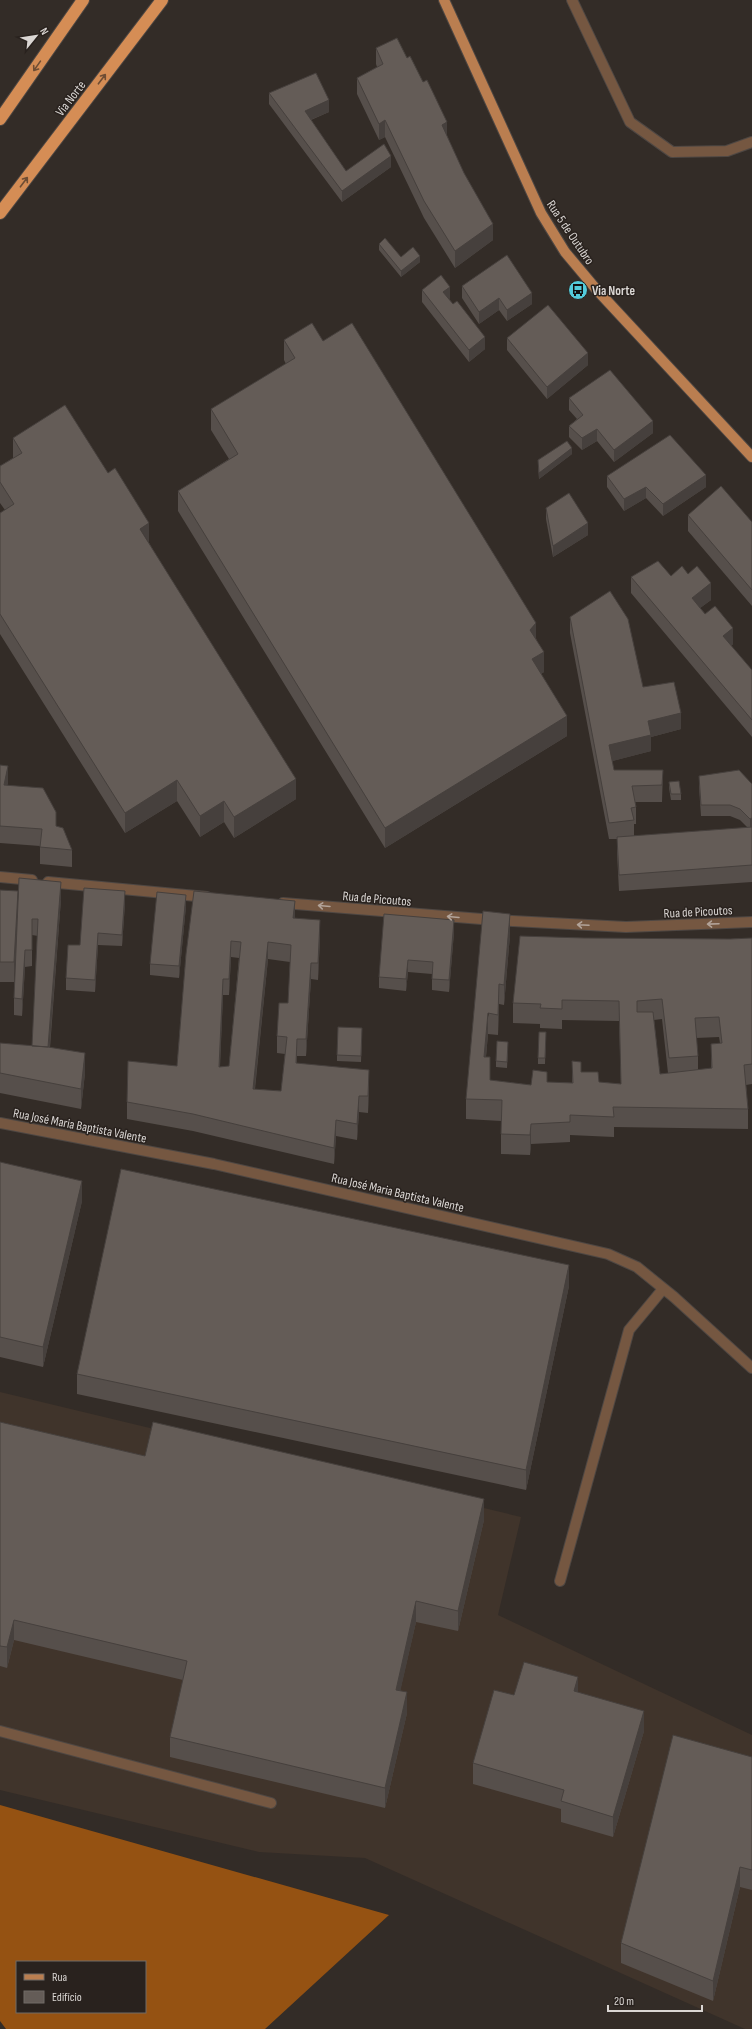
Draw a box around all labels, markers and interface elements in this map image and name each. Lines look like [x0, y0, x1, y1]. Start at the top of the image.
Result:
north arrow [16, 16, 56, 56]
text: N [37, 25, 51, 37]
one-way arrow [33, 61, 41, 72]
one-way arrow [98, 73, 106, 84]
street label: Via Norte [52, 78, 89, 120]
one-way arrow [19, 177, 28, 188]
street label: Rua 5 de Outubro [543, 197, 598, 268]
bus stop icon: Via Norte [567, 279, 589, 301]
place label: Via Norte [592, 283, 635, 299]
street label: Rua de Picoutos [342, 888, 412, 910]
street label: Rua de Picoutos [663, 902, 733, 922]
one-way arrow [318, 903, 331, 910]
one-way arrow [447, 913, 460, 920]
one-way arrow [707, 920, 720, 928]
one-way arrow [577, 921, 590, 929]
street label: Rua José Maria Baptista Valente [12, 1105, 148, 1147]
street label: Rua José Maria Baptista Valente [330, 1170, 466, 1216]
legend [16, 1961, 146, 2013]
text: Rua [52, 1970, 68, 1985]
scale bar [608, 1987, 702, 2013]
text: Edifício [52, 1990, 82, 2005]
text: 20 m [614, 1994, 634, 2009]

